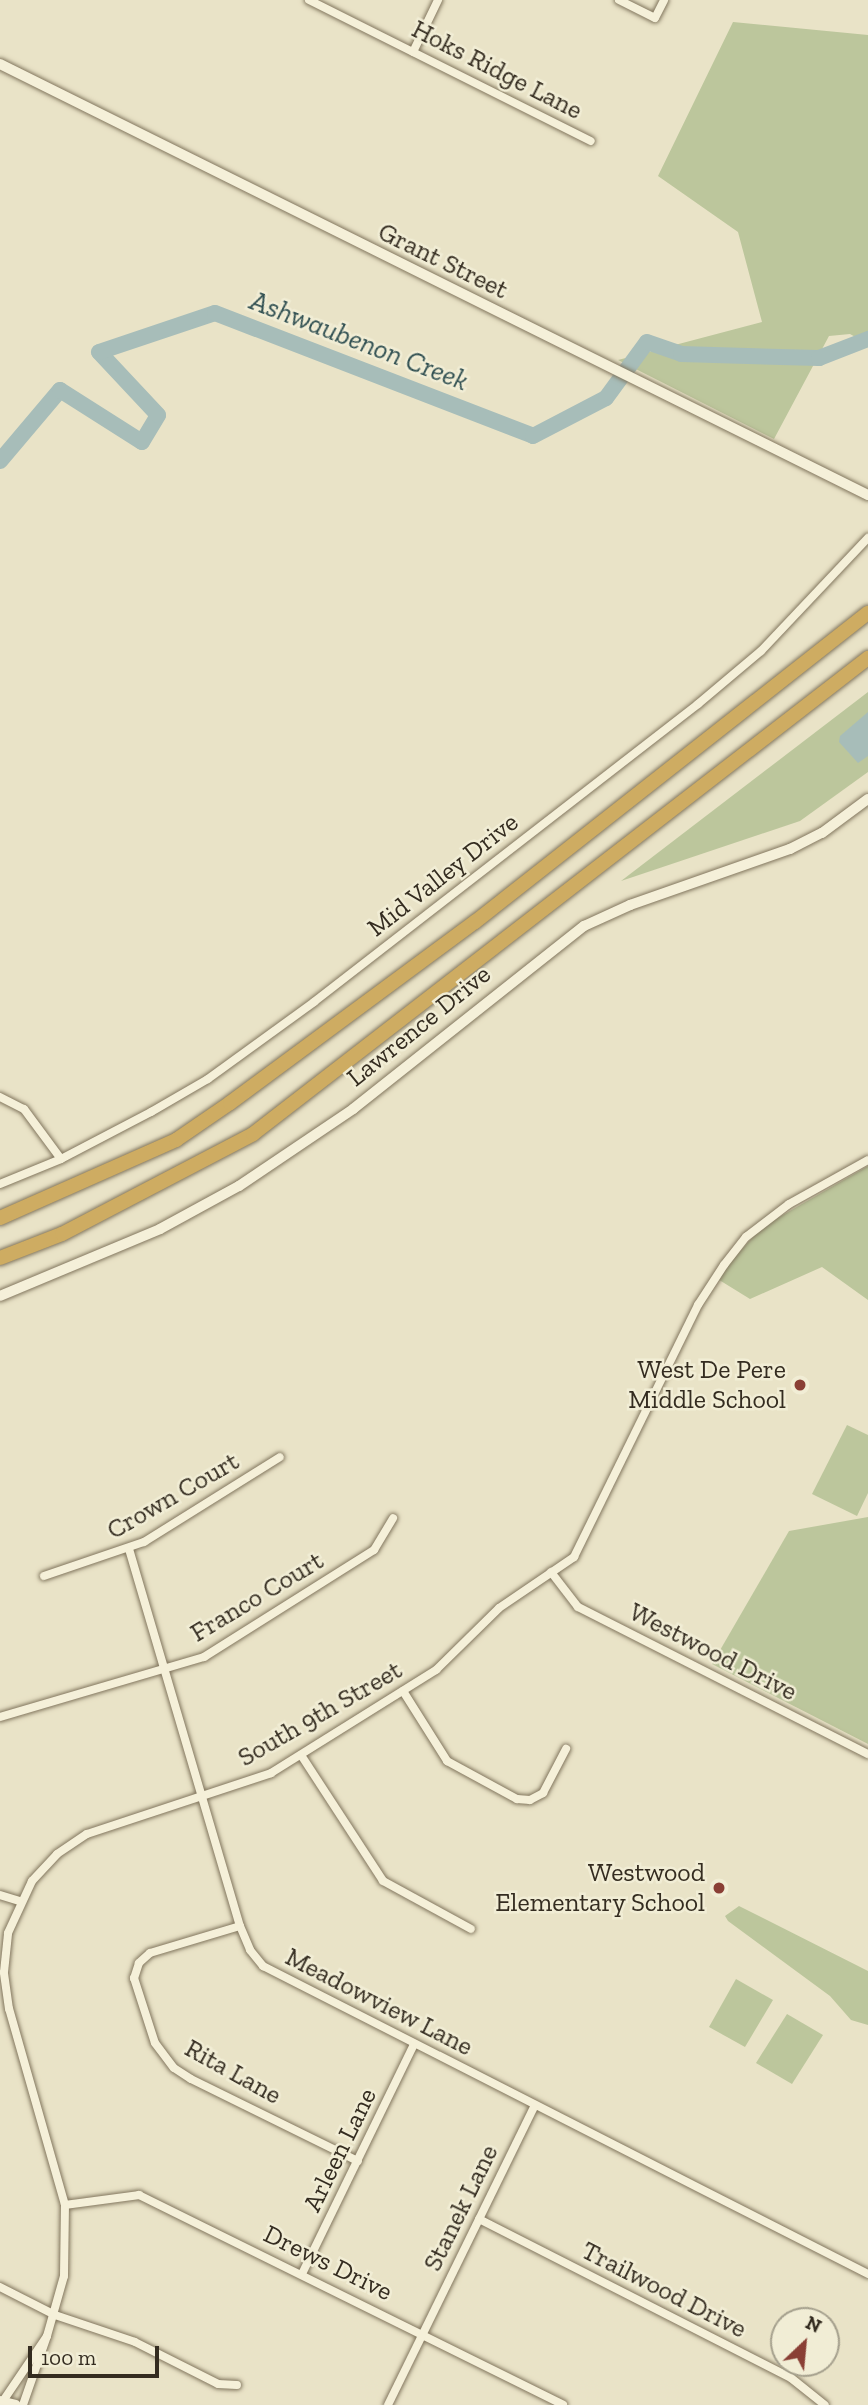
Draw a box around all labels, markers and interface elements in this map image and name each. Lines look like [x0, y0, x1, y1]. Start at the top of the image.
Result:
street label: Hoks Ridge Lane [407, 14, 587, 126]
street label: Grant Street [373, 216, 513, 306]
water label: Ashwaubenon Creek [245, 284, 473, 398]
street label: Mid Valley Drive [361, 806, 525, 944]
street label: Lawrence Drive [341, 959, 497, 1093]
place label: West De Pere Middle School [628, 1354, 786, 1416]
marker: West De Pere Middle School [792, 1377, 808, 1393]
street label: Crown Court [102, 1446, 244, 1546]
street label: Franco Court [185, 1545, 329, 1649]
street label: Westwood Drive [624, 1596, 802, 1708]
street label: South 9th Street [232, 1654, 408, 1774]
place label: Westwood Elementary School [495, 1857, 705, 1918]
marker: Westwood Elementary School [711, 1880, 727, 1896]
street label: Meadowview Lane [280, 1941, 478, 2063]
street label: Rita Lane [179, 2033, 287, 2111]
street label: Arleen Lane [297, 2083, 383, 2217]
street label: Stanek Lane [417, 2140, 505, 2276]
street label: Drews Drive [259, 2218, 397, 2308]
street label: Trailwood Drive [576, 2235, 752, 2345]
north arrow [770, 2307, 840, 2377]
text: N [802, 2311, 825, 2338]
scale bar [32, 2332, 163, 2376]
text: 100 m [41, 2345, 96, 2370]

